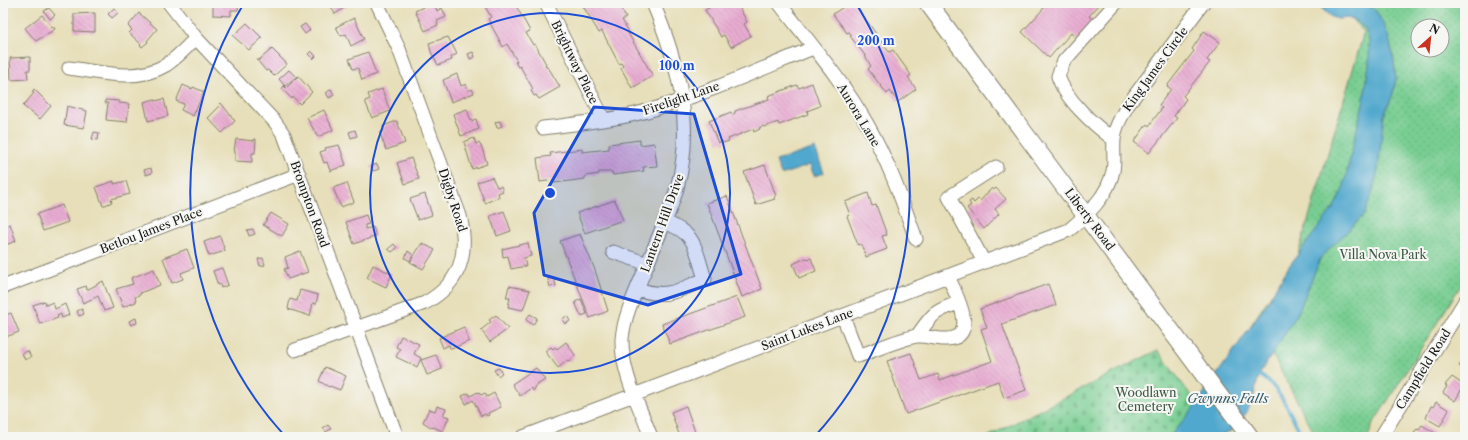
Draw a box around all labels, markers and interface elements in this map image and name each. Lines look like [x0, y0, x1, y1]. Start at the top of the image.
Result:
street label: Brightway Place [548, 18, 602, 106]
north arrow [1410, 18, 1450, 58]
text: N [1427, 21, 1442, 38]
street label: King James Circle [1119, 23, 1191, 114]
text: 200 m [857, 33, 895, 48]
text: 100 m [659, 58, 695, 73]
street label: Firelight Lane [641, 78, 722, 118]
street label: Aurora Lane [834, 80, 884, 150]
street label: Brompton Road [287, 159, 333, 250]
street label: Digby Road [436, 166, 471, 234]
street label: Lantern Hill Drive [637, 171, 687, 274]
street label: Liberty Road [1062, 185, 1119, 254]
centre of rings [543, 186, 557, 200]
street label: Betlou James Place [98, 203, 205, 256]
park label: Villa Nova Park [1338, 247, 1428, 262]
street label: Saint Lukes Lane [759, 304, 855, 353]
street label: Campfield Road [1392, 325, 1454, 412]
park label: Woodlawn Cemetery [1114, 385, 1177, 414]
water label: Gwynns Falls [1187, 390, 1269, 406]

